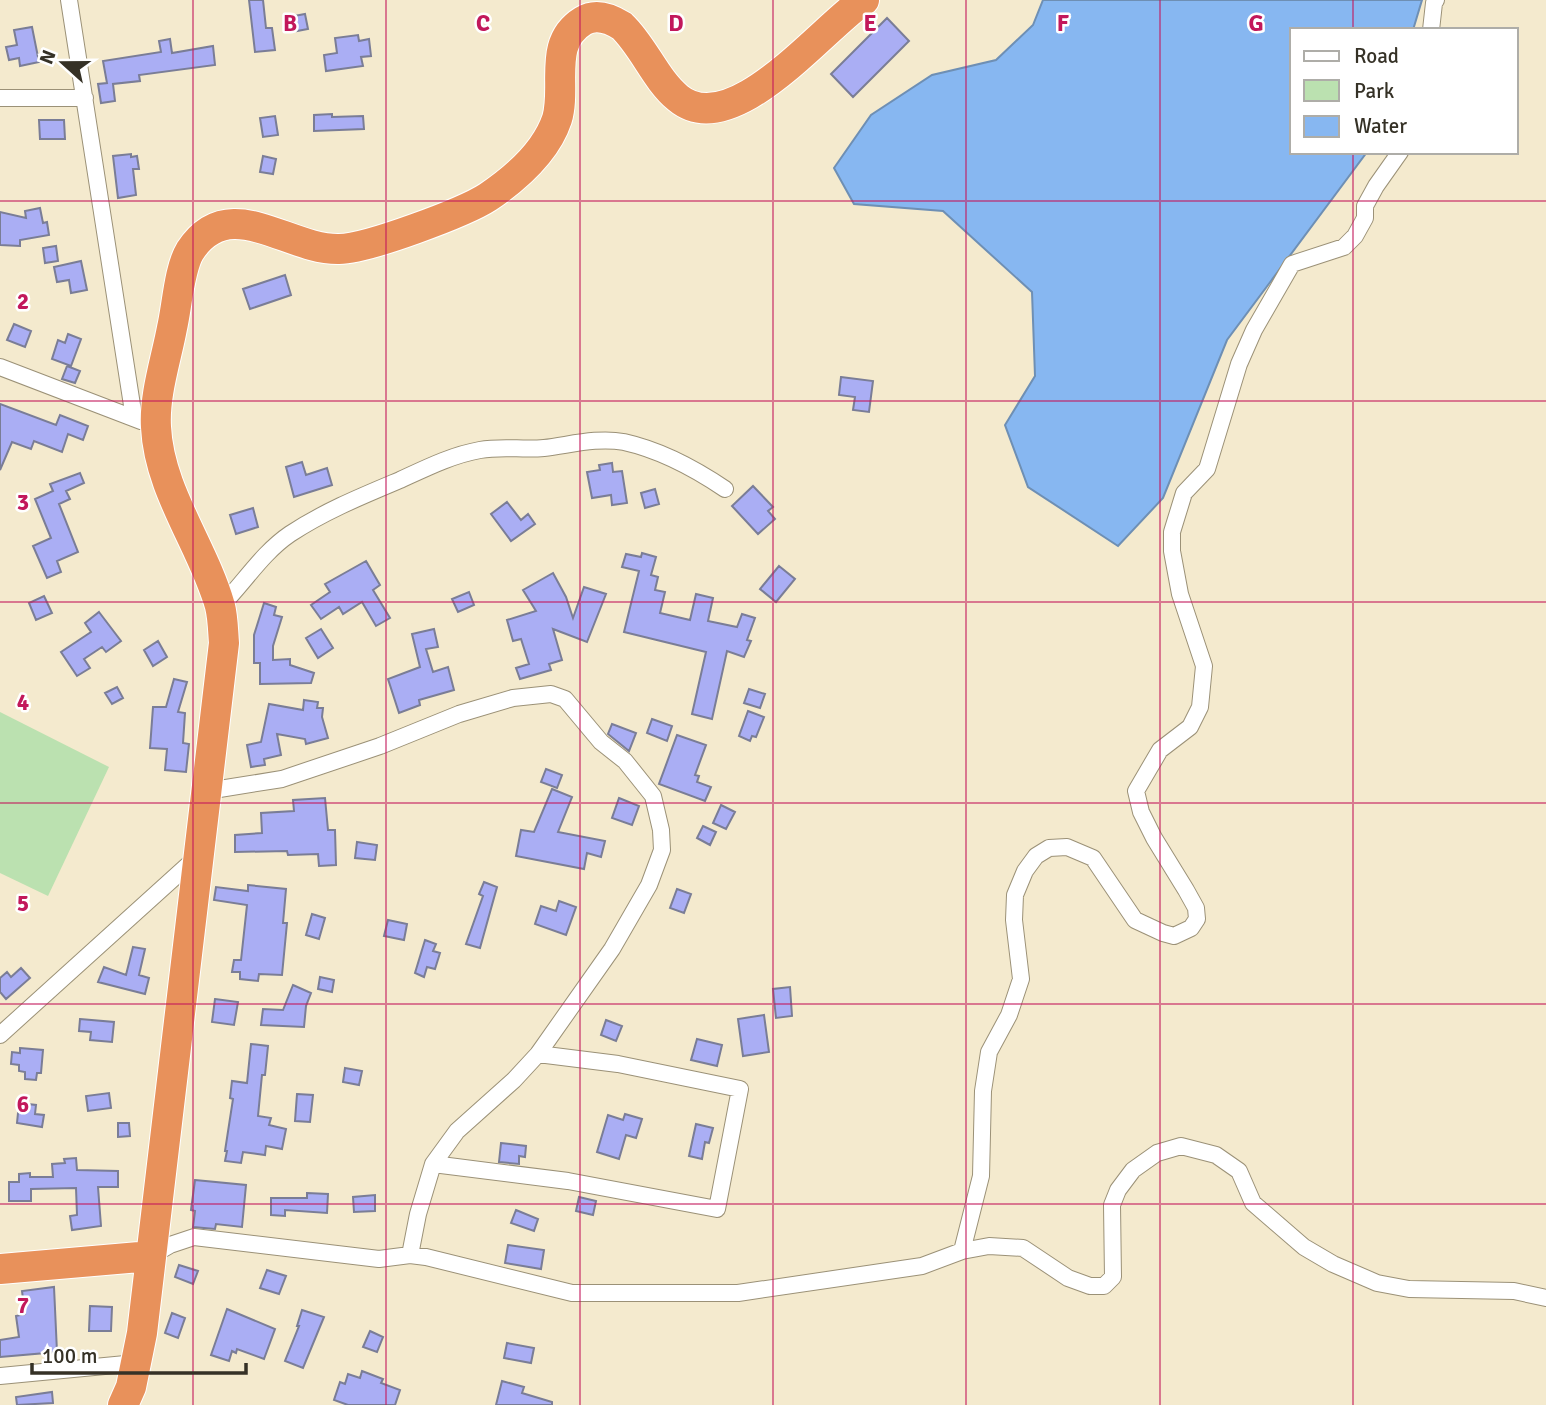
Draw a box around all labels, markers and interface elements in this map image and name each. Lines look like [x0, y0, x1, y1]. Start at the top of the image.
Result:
text: B [283, 9, 297, 38]
text: C [476, 9, 490, 38]
text: D [668, 9, 684, 38]
text: E [863, 9, 877, 38]
text: F [1057, 9, 1069, 38]
text: G [1248, 9, 1264, 38]
north arrow [28, 28, 98, 98]
legend [1290, 28, 1518, 154]
text: Road [1354, 43, 1399, 69]
text: N [34, 47, 62, 68]
text: Park [1354, 78, 1395, 104]
text: Water [1354, 113, 1407, 139]
text: 2 [17, 287, 29, 316]
text: 3 [17, 488, 29, 517]
text: 4 [17, 688, 29, 717]
text: 5 [17, 889, 29, 918]
text: 6 [17, 1090, 29, 1119]
text: 7 [17, 1291, 29, 1320]
scale bar [32, 1332, 245, 1376]
text: 100 m [42, 1343, 97, 1369]

